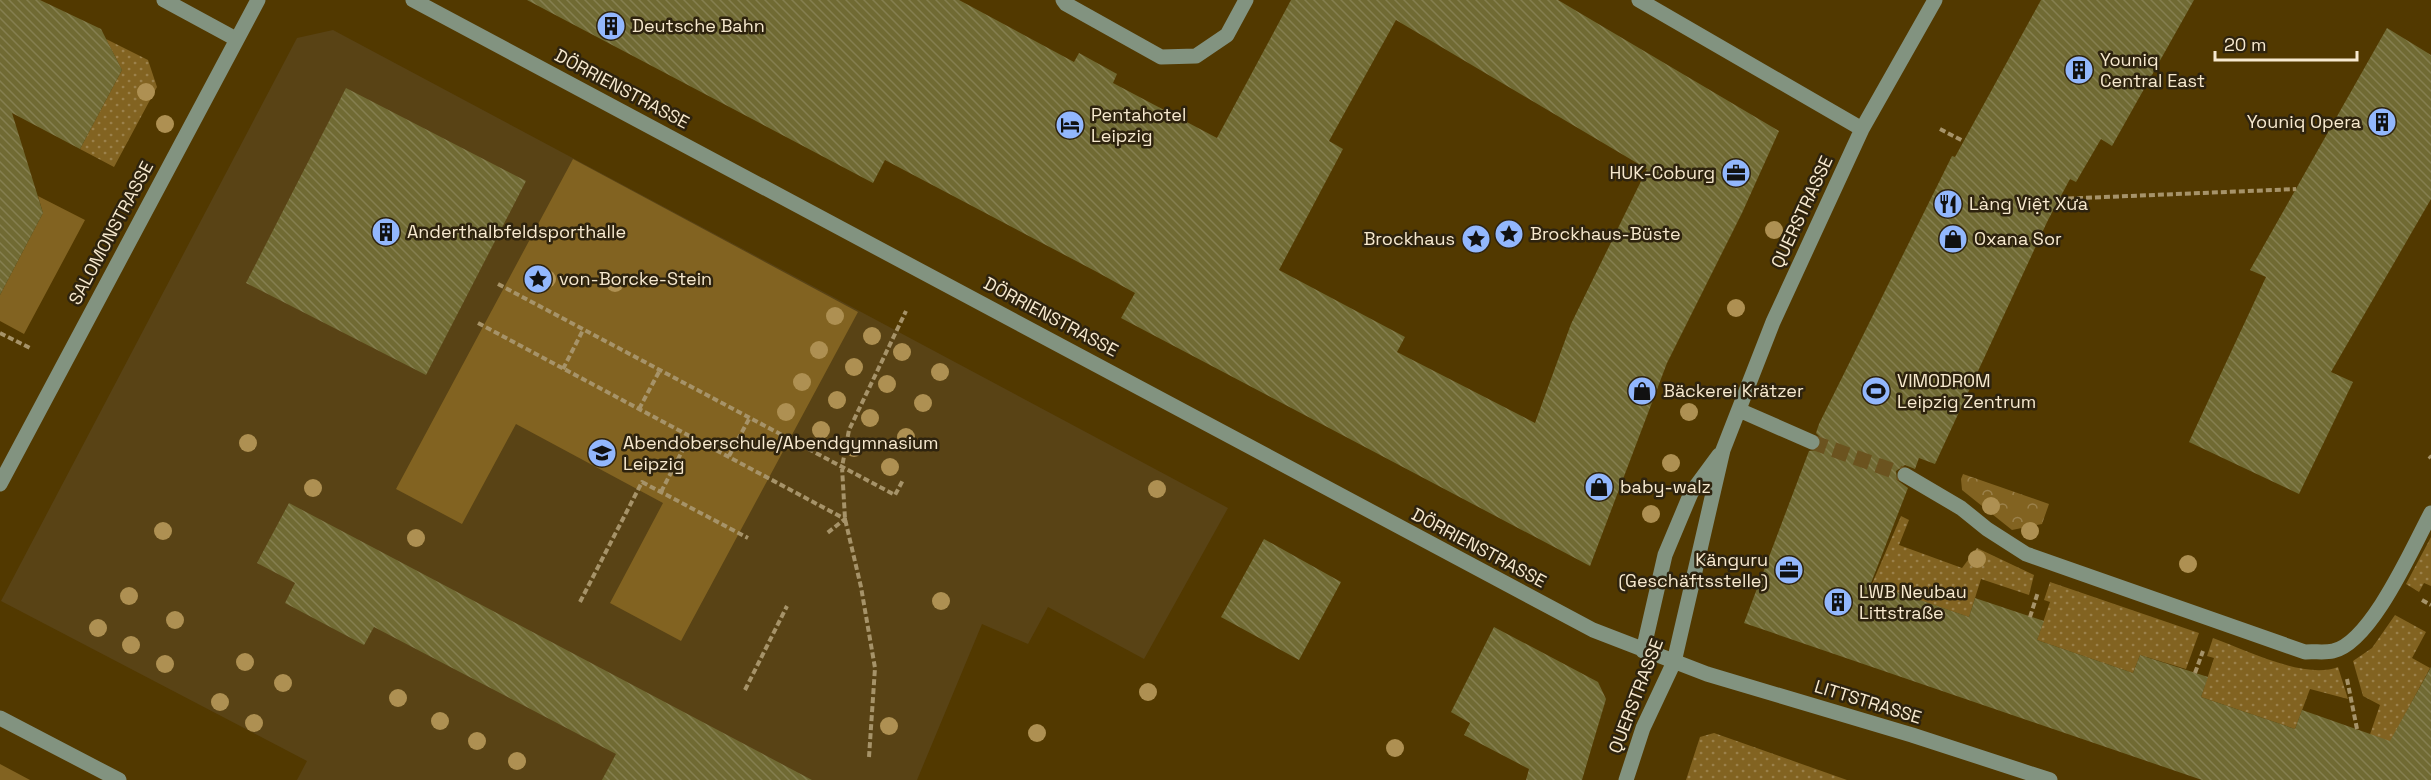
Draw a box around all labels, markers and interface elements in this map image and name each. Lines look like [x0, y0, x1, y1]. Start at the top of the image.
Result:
building icon: Deutsche Bahn [595, 10, 627, 42]
place label: Deutsche Bahn [632, 14, 765, 37]
scale bar [2215, 24, 2358, 62]
text: 20 m [2224, 33, 2267, 56]
street label: DÖRRIENSTRASSE [551, 43, 693, 134]
place label: Youniq Central East [2100, 48, 2205, 92]
building icon: Youniq Central East [2063, 54, 2095, 86]
place label: Pentahotel Leipzig [1091, 103, 1186, 147]
building icon: Youniq Opera [2366, 106, 2398, 138]
hotel icon: Pentahotel Leipzig [1054, 109, 1086, 141]
place label: Youniq Opera [2247, 110, 2361, 133]
street label: QUERSTRASSE [1765, 152, 1838, 272]
street label: SALOMONSTRASSE [63, 157, 158, 309]
office icon: HUK-Coburg [1720, 157, 1752, 189]
place label: HUK-Coburg [1610, 161, 1715, 184]
restaurant icon: Làng Việt Xưa [1932, 188, 1964, 220]
place label: Làng Việt Xưa [1969, 192, 2088, 215]
building icon: Anderthalbfeldsporthalle [370, 216, 402, 248]
place icon: Brockhaus-Büste [1493, 218, 1525, 250]
place label: Anderthalbfeldsporthalle [407, 220, 626, 243]
place label: Brockhaus-Büste [1530, 222, 1681, 245]
place icon: Brockhaus [1460, 223, 1492, 255]
shop icon: Oxana Sor [1937, 223, 1969, 255]
place label: Brockhaus [1363, 227, 1455, 250]
place label: Oxana Sor [1974, 227, 2062, 250]
place icon: von-Borcke-Stein [522, 263, 554, 295]
place label: von-Borcke-Stein [559, 267, 712, 290]
street label: DÖRRIENSTRASSE [980, 271, 1122, 362]
place label: VIMODROM Leipzig Zentrum [1897, 369, 2036, 413]
shop icon: Bäckerei Krätzer [1626, 375, 1658, 407]
sports icon: VIMODROM Leipzig Zentrum [1860, 375, 1892, 407]
place label: Bäckerei Krätzer [1663, 379, 1804, 402]
place label: Abendoberschule/Abendgymnasium Leipzig [623, 431, 939, 475]
school or university icon: Abendoberschule/Abendgymnasium Leipzig [586, 437, 618, 469]
shop icon: baby-walz [1583, 471, 1615, 503]
place label: baby-walz [1620, 475, 1711, 498]
street label: DÖRRIENSTRASSE [1408, 502, 1550, 593]
place label: Känguru (Geschäftsstelle) [1618, 548, 1768, 592]
office icon: Känguru (Geschäftsstelle) [1773, 554, 1805, 586]
place label: LWB Neubau Littstraße [1859, 580, 1967, 624]
building icon: LWB Neubau Littstraße [1822, 586, 1854, 618]
street label: QUERSTRASSE [1603, 635, 1668, 757]
street label: LITTSTRASSE [1812, 674, 1925, 729]

